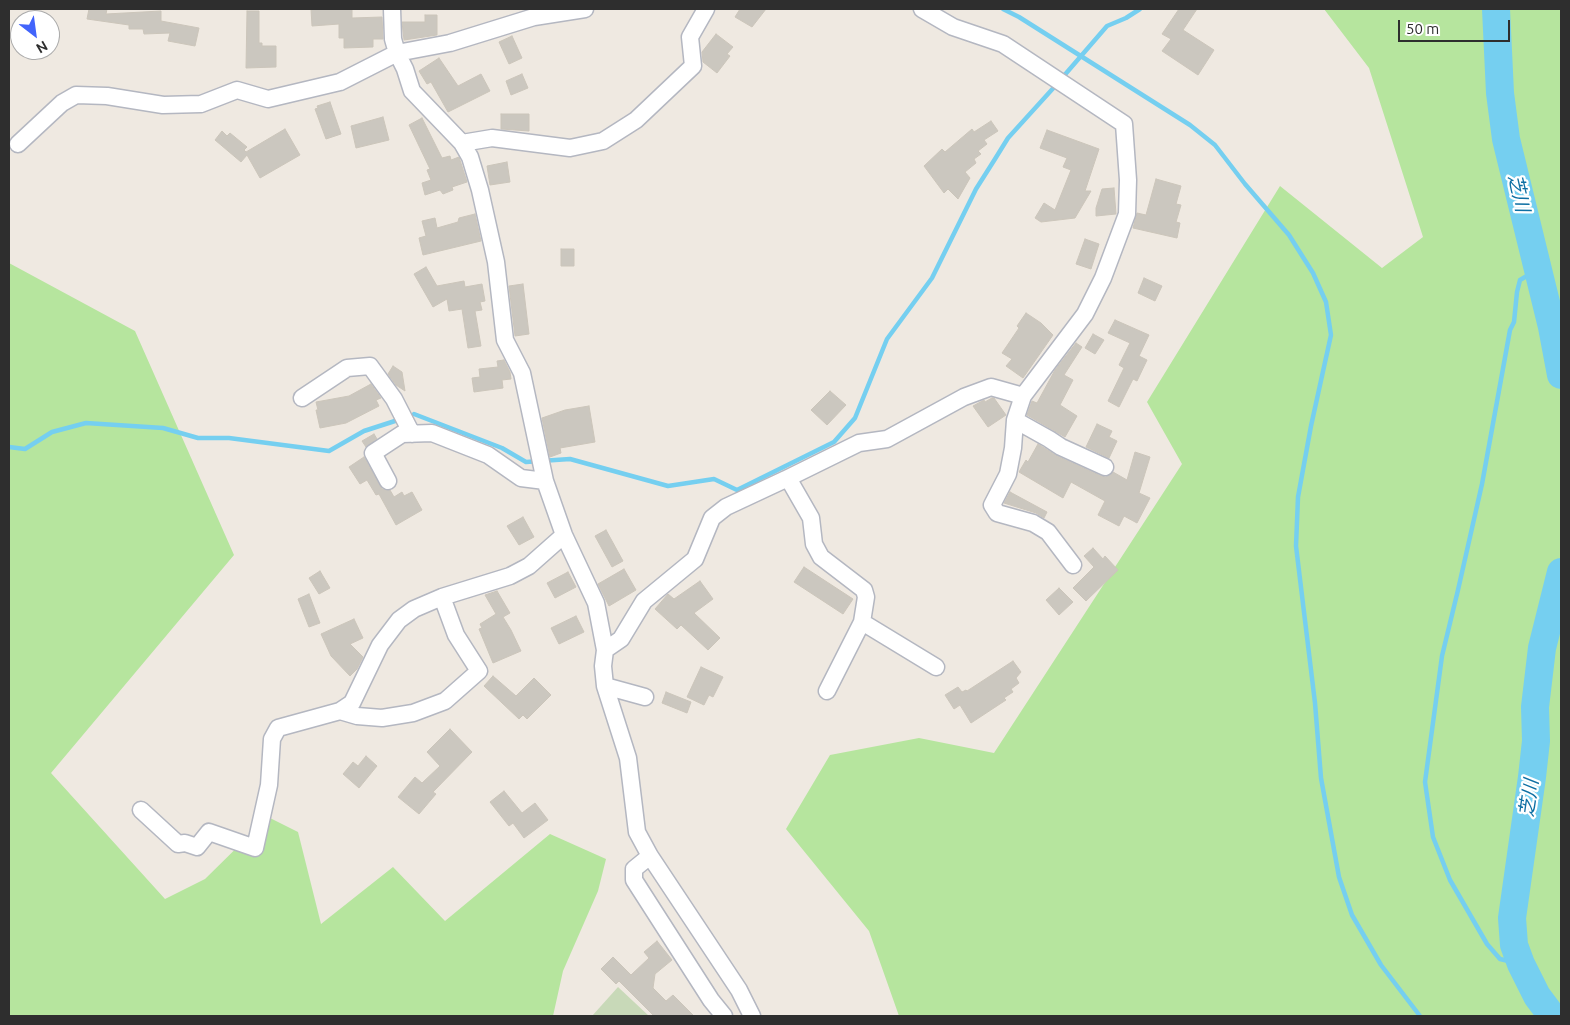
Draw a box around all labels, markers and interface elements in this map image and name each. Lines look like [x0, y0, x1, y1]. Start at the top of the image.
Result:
north arrow [10, 10, 60, 60]
scale bar [1400, 10, 1512, 42]
text: 50 m [1406, 20, 1439, 37]
text: N [33, 38, 51, 57]
water label: 芝川 [1504, 172, 1534, 214]
water label: 芝川 [1515, 778, 1543, 818]

